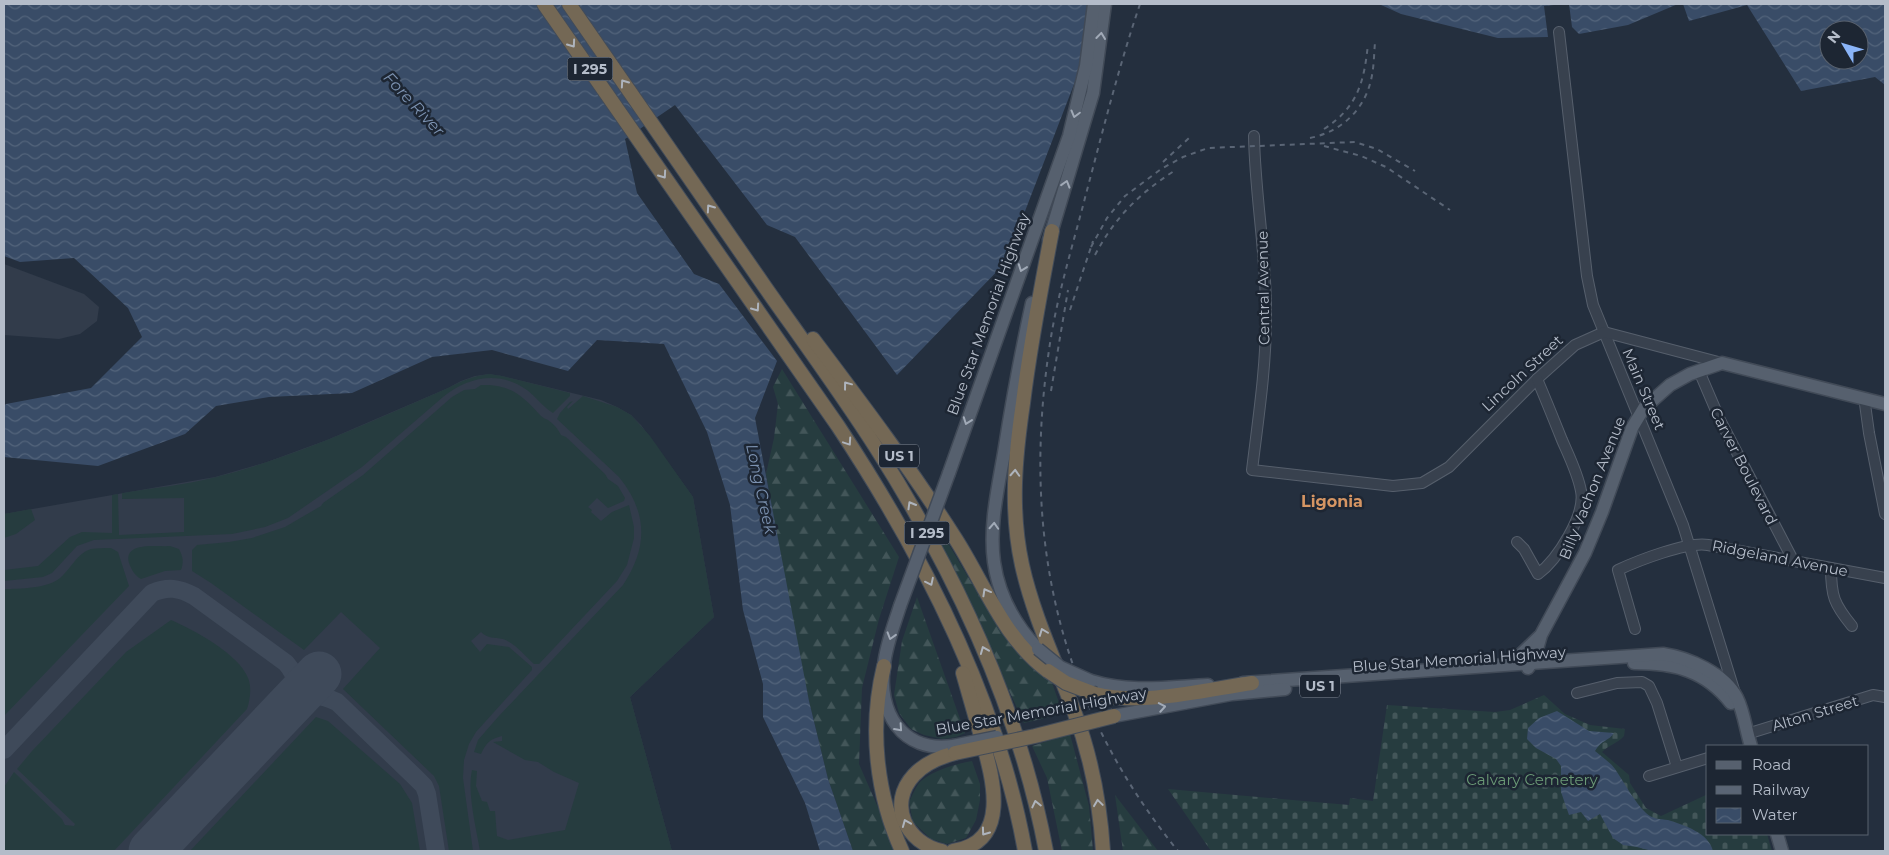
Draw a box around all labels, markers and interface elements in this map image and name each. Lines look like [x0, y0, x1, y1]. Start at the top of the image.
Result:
north arrow [1819, 20, 1869, 70]
text: N [1823, 27, 1844, 47]
one-way arrow [1095, 31, 1106, 39]
one-way arrow [566, 38, 575, 48]
road number: I 295 [568, 58, 612, 80]
water label: Fore River [380, 68, 449, 140]
one-way arrow [621, 79, 630, 89]
one-way arrow [1070, 110, 1081, 119]
one-way arrow [657, 169, 666, 179]
one-way arrow [1060, 181, 1070, 189]
one-way arrow [707, 204, 716, 214]
street label: Blue Star Memorial Highway [943, 210, 1034, 418]
street label: Central Avenue [1253, 231, 1273, 345]
one-way arrow [1018, 263, 1028, 271]
one-way arrow [750, 302, 759, 312]
street label: Lincoln Street [1477, 331, 1567, 415]
street label: Main Street [1618, 345, 1670, 433]
one-way arrow [844, 381, 853, 391]
street label: Carver Boulevard [1706, 404, 1782, 528]
street label: Billy Vachon Avenue [1555, 414, 1629, 562]
one-way arrow [963, 416, 973, 424]
one-way arrow [842, 436, 851, 446]
water label: Long Creek [742, 442, 780, 537]
road number: US 1 [879, 444, 919, 468]
one-way arrow [1009, 469, 1020, 477]
district label: Ligonia [1301, 492, 1363, 511]
one-way arrow [907, 501, 917, 510]
one-way arrow [988, 521, 999, 529]
road number: I 295 [904, 522, 950, 544]
street label: Ridgeland Avenue [1710, 535, 1850, 581]
one-way arrow [924, 577, 934, 586]
one-way arrow [983, 588, 993, 597]
one-way arrow [1039, 628, 1050, 637]
one-way arrow [887, 631, 897, 639]
street label: Blue Star Memorial Highway [1352, 642, 1567, 676]
one-way arrow [980, 646, 990, 655]
road number: US 1 [1300, 674, 1340, 698]
street label: Blue Star Memorial Highway [934, 683, 1149, 739]
street label: Alton Street [1770, 691, 1860, 735]
one-way arrow [1158, 703, 1167, 713]
one-way arrow [893, 723, 902, 732]
legend [1706, 745, 1869, 835]
text: Road [1752, 755, 1791, 774]
park label: Calvary Cemetery [1466, 770, 1599, 789]
text: Railway [1752, 780, 1810, 799]
one-way arrow [1093, 798, 1104, 806]
one-way arrow [1031, 799, 1042, 808]
text: Water [1752, 805, 1798, 824]
one-way arrow [902, 819, 912, 828]
one-way arrow [982, 826, 990, 835]

